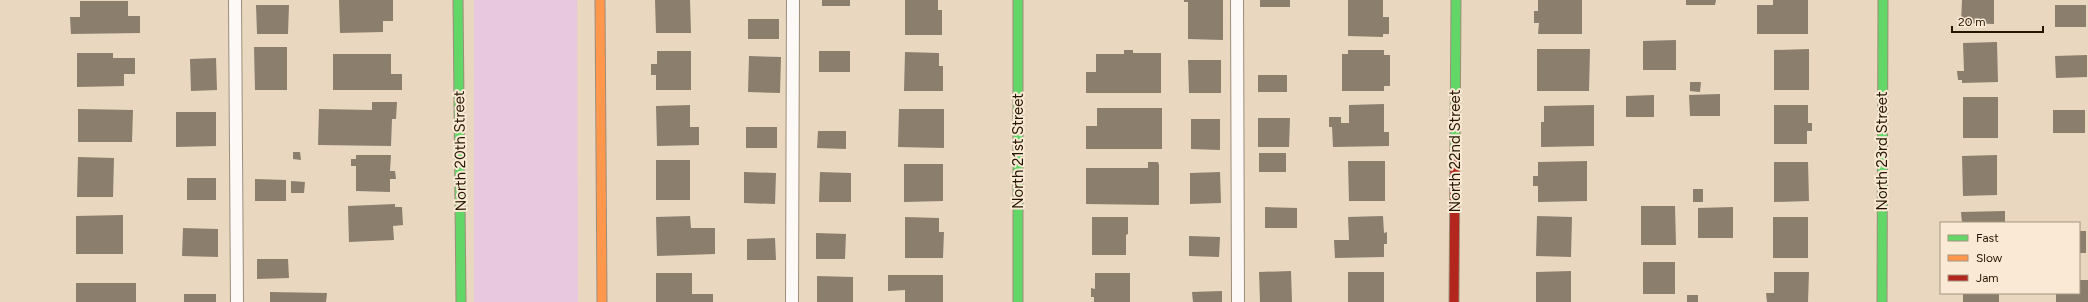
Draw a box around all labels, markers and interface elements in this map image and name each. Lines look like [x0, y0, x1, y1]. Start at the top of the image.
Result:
scale bar [1952, 8, 2043, 34]
text: 20 m [1958, 15, 1986, 29]
street label: North 22nd Street [1446, 89, 1464, 212]
street label: North 20th Street [450, 90, 470, 212]
street label: North 23rd Street [1873, 91, 1891, 211]
street label: North 21st Street [1009, 93, 1027, 209]
legend [1940, 222, 2080, 294]
text: Fast [1976, 231, 1999, 245]
text: Slow [1976, 251, 2003, 265]
text: Jam [1976, 271, 1999, 285]

